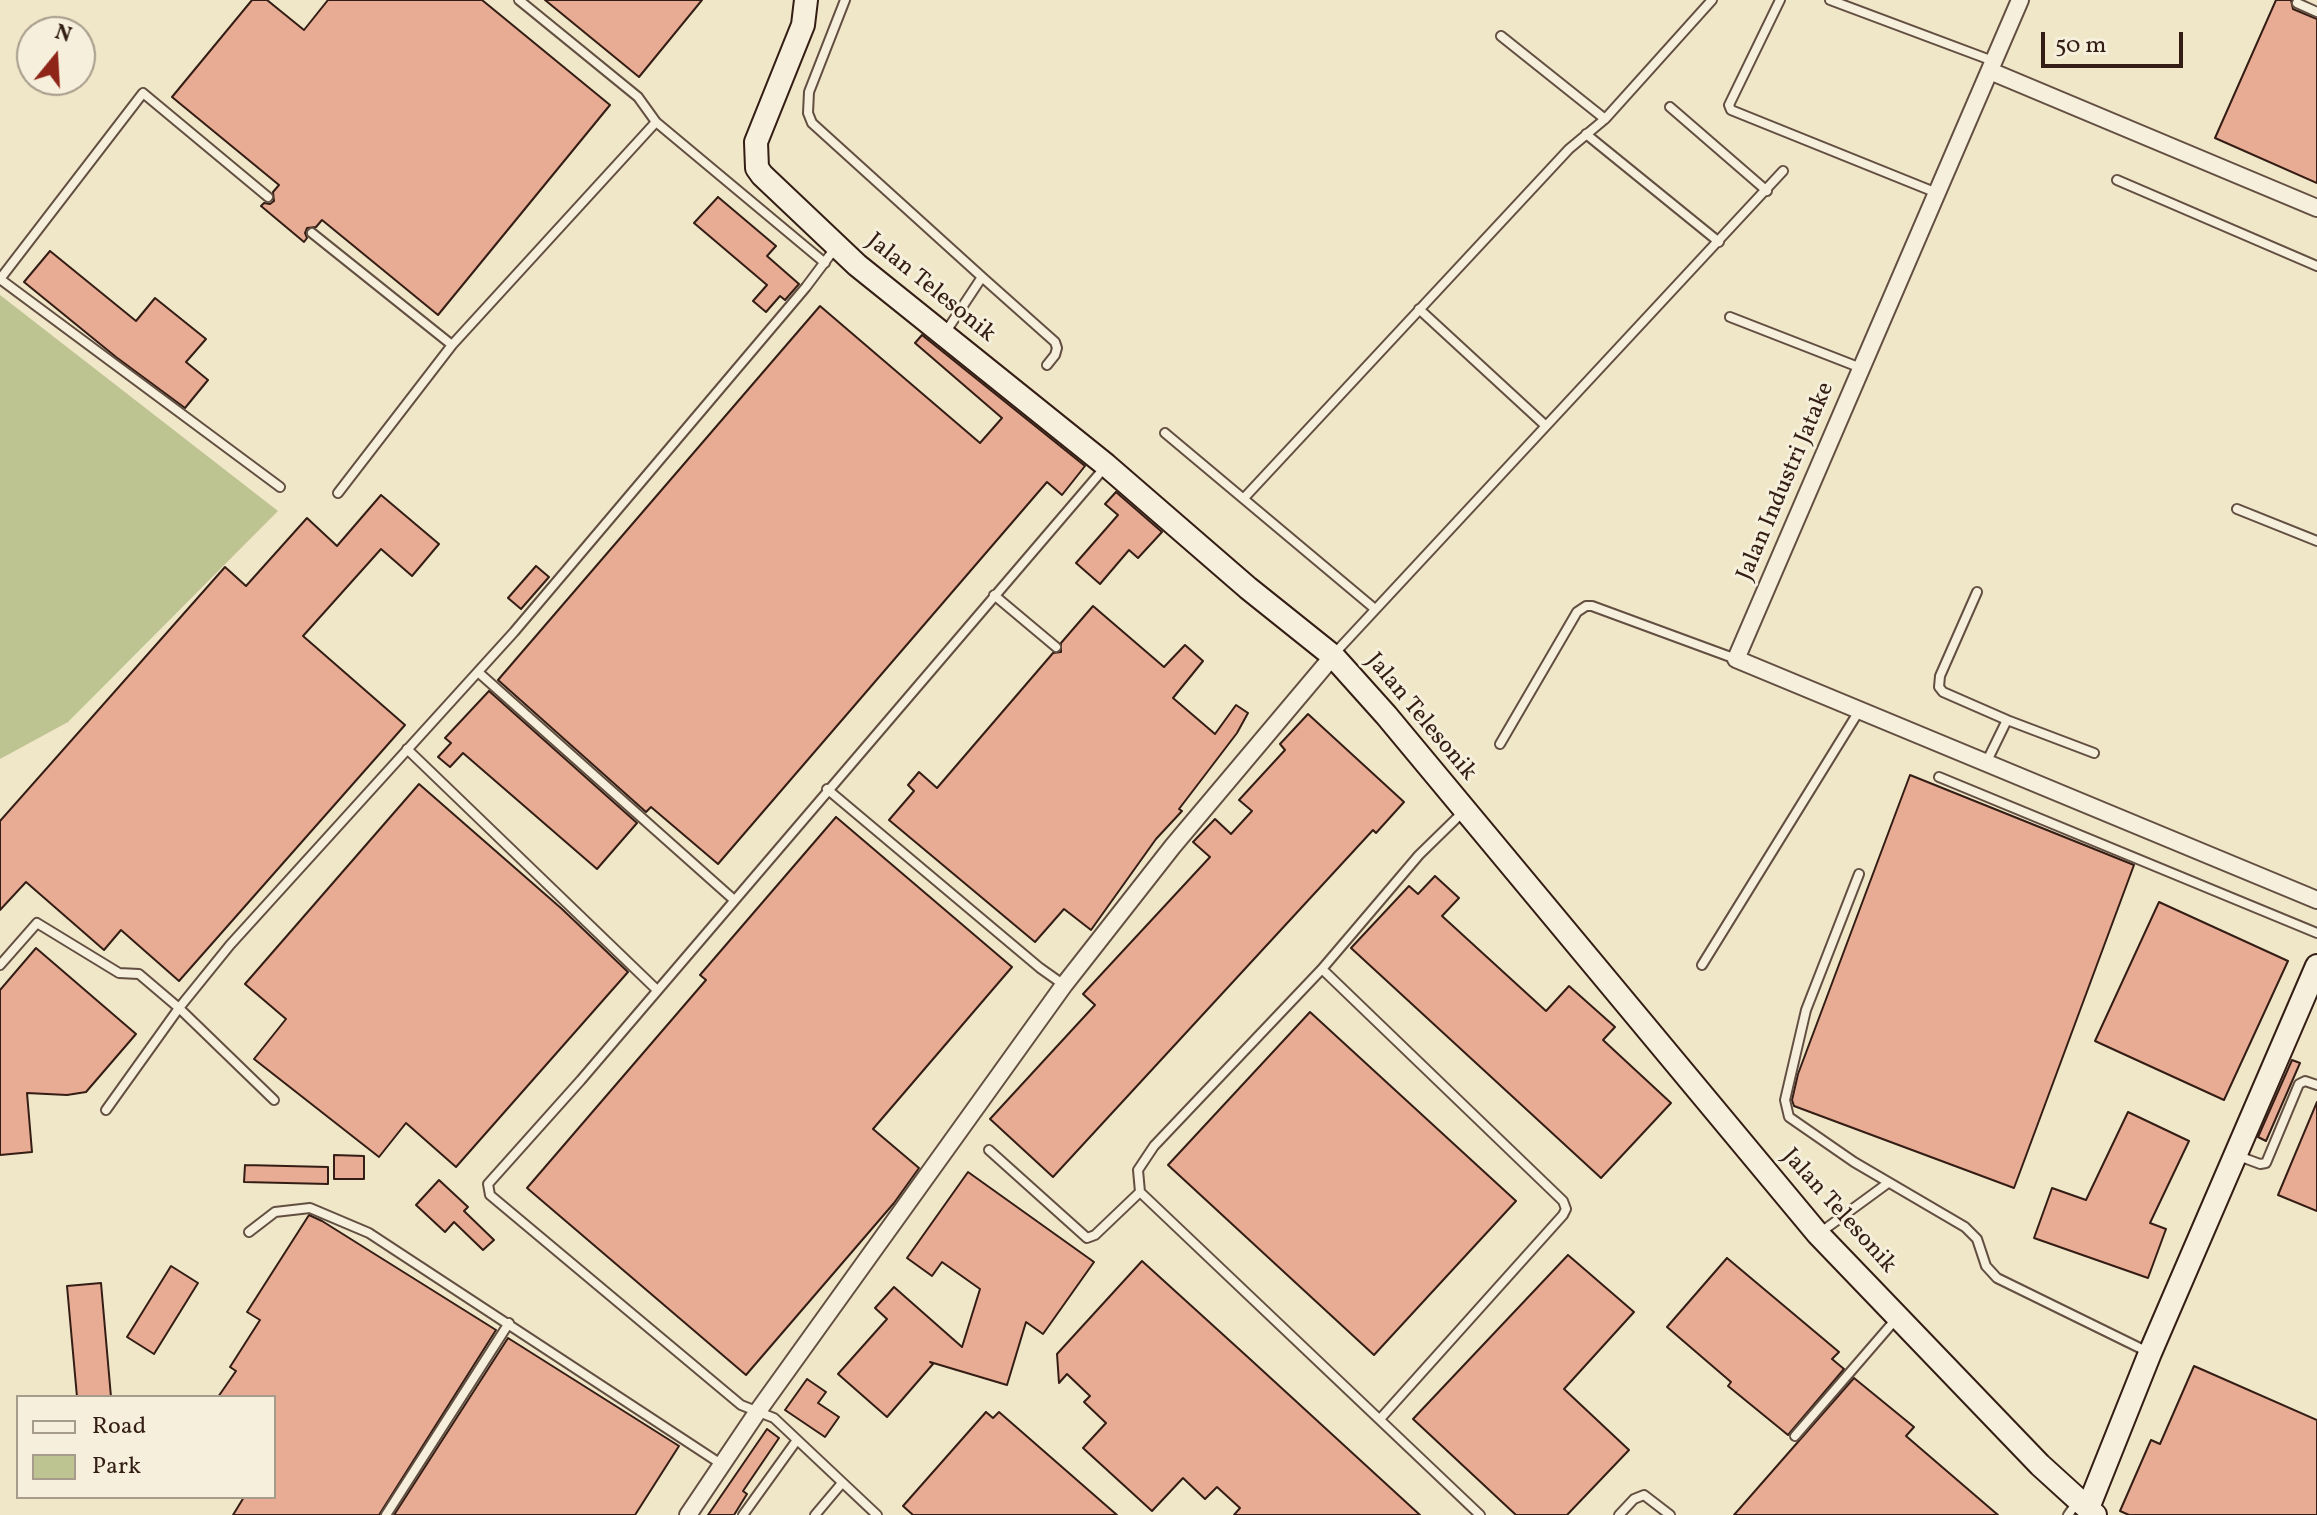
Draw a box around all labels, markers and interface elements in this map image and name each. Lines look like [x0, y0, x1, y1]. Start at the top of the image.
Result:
north arrow [16, 16, 96, 96]
scale bar [2045, 16, 2187, 66]
text: N [51, 17, 75, 52]
text: 50 m [2055, 29, 2107, 63]
street label: Jalan Telesonik [860, 228, 1000, 350]
street label: Jalan Industri Jatake [1732, 378, 1842, 586]
street label: Jalan Telesonik [1358, 648, 1482, 788]
street label: Jalan Telesonik [1774, 1144, 1902, 1280]
legend [16, 1395, 276, 1499]
text: Road [92, 1410, 146, 1444]
text: Park [92, 1450, 141, 1484]

